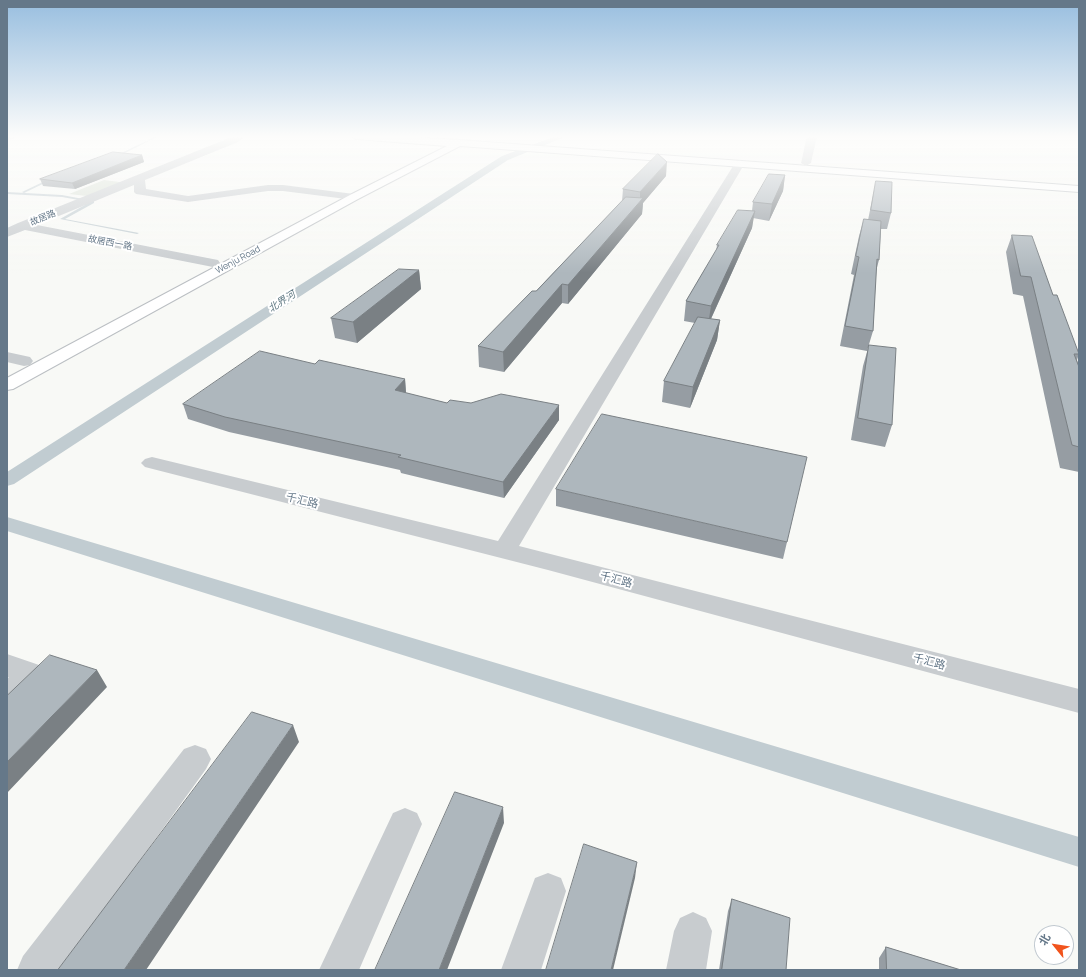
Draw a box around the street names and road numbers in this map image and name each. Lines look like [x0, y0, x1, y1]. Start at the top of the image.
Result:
street label: 故居路 [28, 208, 58, 228]
street label: 故居西一路 [87, 233, 133, 253]
street label: Wenju Road [214, 244, 262, 276]
street label: 千汇路 [284, 491, 320, 511]
street label: 千汇路 [598, 569, 634, 591]
street label: 千汇路 [911, 651, 947, 673]

